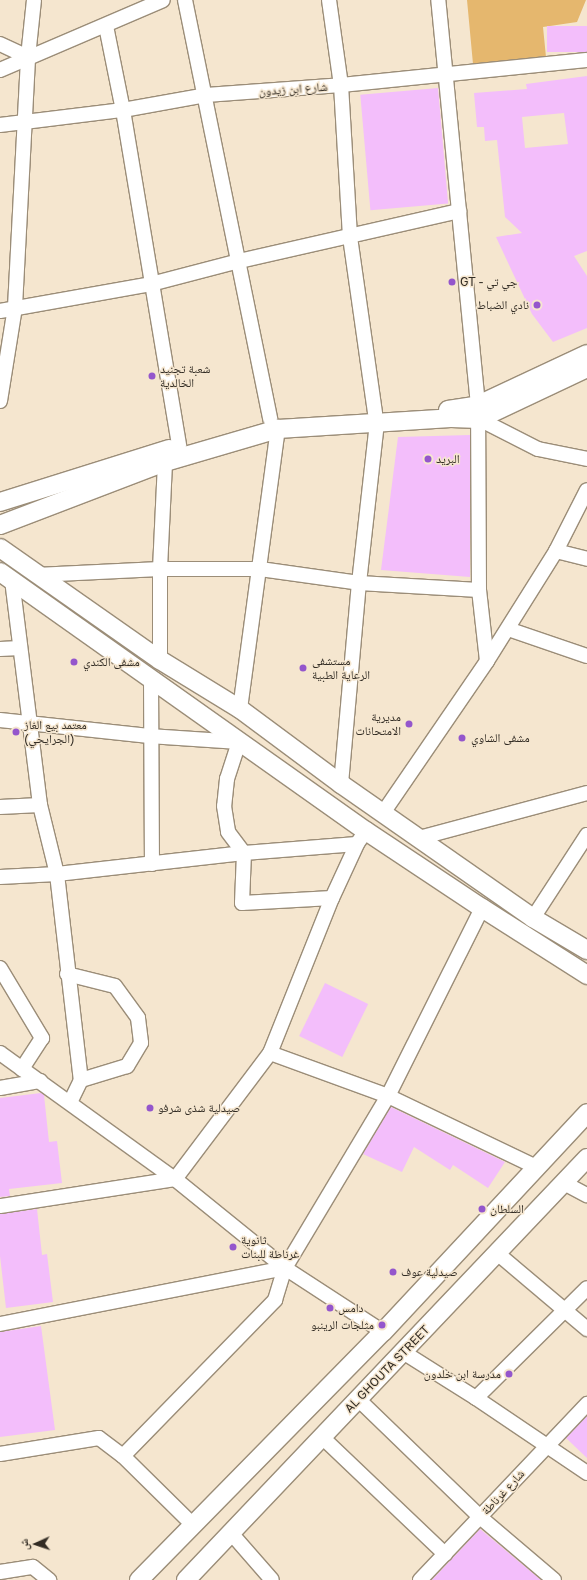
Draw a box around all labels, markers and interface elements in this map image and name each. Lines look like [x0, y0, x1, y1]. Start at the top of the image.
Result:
street label: شارع ابن زيدون [258, 79, 328, 99]
place label: GT - جي تي [460, 275, 517, 289]
marker: GT - جي تي [447, 277, 457, 287]
place label: نادي الضباط [477, 298, 529, 312]
marker: نادي الضباط [532, 300, 542, 310]
place label: شعبة تجنيد الخالدية [160, 362, 210, 390]
marker: شعبة تجنيد الخالدية [147, 371, 157, 381]
place label: البريد [436, 452, 460, 466]
marker: البريد [423, 454, 433, 464]
place label: مستشفى الرعاية الطبية [312, 654, 370, 682]
place label: مشفى الكندي [83, 655, 140, 669]
marker: مشفى الكندي [68, 656, 80, 668]
marker: مستشفى الرعاية الطبية [297, 662, 309, 674]
place label: مديرية الامتحانات [356, 710, 401, 738]
place label: معتمد بيع الغاز (الجرايحي) [24, 718, 87, 746]
marker: مديرية الامتحانات [404, 719, 414, 729]
marker: معتمد بيع الغاز (الجرايحي) [11, 727, 21, 737]
place label: مشفى الشاوي [471, 731, 530, 745]
marker: مشفى الشاوي [456, 732, 468, 744]
place label: صيدلية شذى شرفو [158, 1101, 240, 1115]
marker: صيدلية شذى شرفو [145, 1103, 155, 1113]
place label: السلطان [490, 1202, 524, 1216]
marker: السلطان [477, 1204, 487, 1214]
place label: ثانوية غرناطة للبنات [241, 1233, 299, 1261]
marker: ثانوية غرناطة للبنات [228, 1242, 238, 1252]
place label: صيدلية عوف [401, 1265, 458, 1279]
marker: صيدلية عوف [388, 1267, 398, 1277]
place label: دامس [338, 1301, 363, 1315]
marker: دامس [325, 1303, 335, 1313]
place label: مثلجات الرينبو [311, 1318, 374, 1332]
marker: مثلجات الرينبو [377, 1320, 387, 1330]
street label: AL GHOUTA STREET [342, 1322, 432, 1416]
place label: مدرسة ابن خلدون [424, 1367, 501, 1381]
marker: مدرسة ابن خلدون [504, 1369, 514, 1379]
street label: شارع غرناطة [479, 1466, 527, 1518]
north arrow [16, 1524, 56, 1564]
text: ش [17, 1538, 30, 1551]

